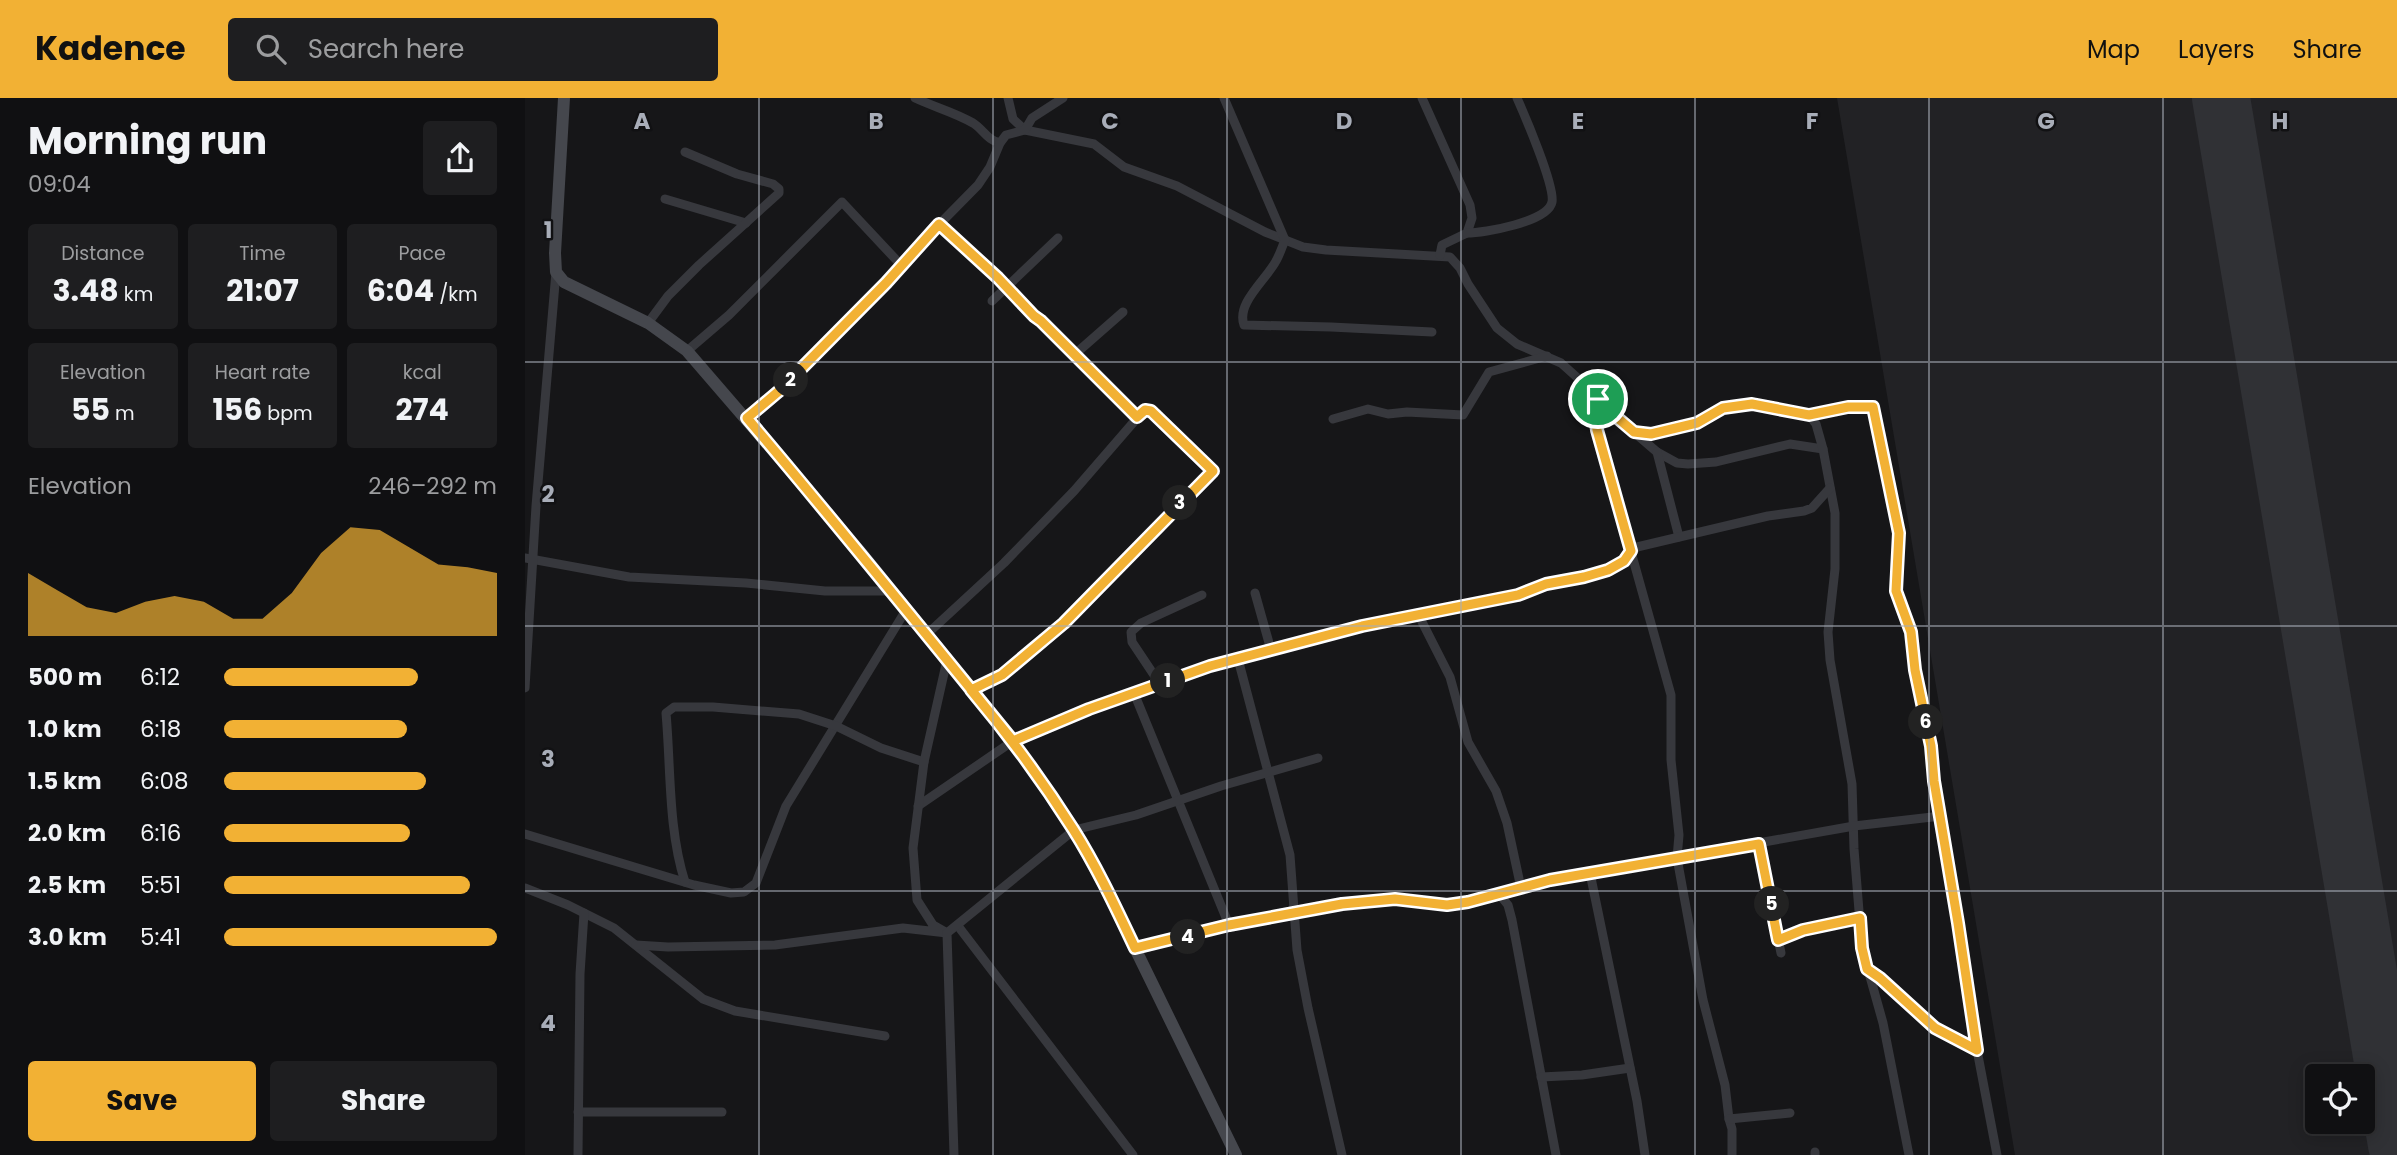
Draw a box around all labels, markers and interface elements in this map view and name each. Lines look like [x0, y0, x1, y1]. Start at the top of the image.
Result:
search box [228, 18, 718, 81]
text: Kadence [35, 25, 186, 72]
icon: search [252, 30, 290, 68]
text: Search here [308, 31, 464, 67]
text: Map [2087, 33, 2140, 66]
text: Layers [2178, 33, 2254, 66]
text: Share [2292, 33, 2362, 66]
text: A [634, 105, 651, 137]
text: B [868, 105, 884, 137]
text: C [1101, 105, 1119, 137]
text: D [1336, 105, 1352, 137]
text: E [1572, 105, 1584, 137]
text: F [1806, 105, 1818, 137]
text: G [2037, 105, 2055, 137]
text: H [2272, 105, 2288, 137]
text: Morning run [28, 114, 267, 167]
button: share [423, 121, 497, 195]
text: 09:04 [28, 168, 91, 200]
text: 1 [544, 214, 552, 246]
text: Distance [61, 240, 144, 267]
text: Time [239, 240, 286, 267]
text: Pace [399, 240, 446, 267]
text: 3.48 [52, 269, 119, 312]
text: 21:07 [226, 269, 299, 312]
text: 6:04 [367, 269, 434, 312]
text: km [119, 281, 153, 308]
text: /km [434, 281, 478, 308]
text: Elevation [60, 359, 146, 386]
text: Heart rate [215, 359, 310, 386]
text: kcal [403, 359, 442, 386]
pin: 2 [773, 362, 809, 398]
text: 2 [785, 366, 796, 393]
pin [1568, 369, 1628, 429]
icon: arrive [1579, 380, 1617, 418]
text: 55 [71, 388, 110, 431]
text: 156 [212, 388, 262, 431]
text: 274 [395, 388, 449, 431]
text: m [110, 400, 135, 427]
text: bpm [262, 400, 313, 427]
text: Elevation [28, 470, 132, 502]
text: 246–292 m [368, 470, 497, 502]
text: 2 [541, 478, 555, 510]
pin: 3 [1163, 486, 1197, 520]
text: 3 [1174, 489, 1185, 516]
text: 500 m [28, 661, 102, 693]
text: 6:12 [140, 661, 180, 693]
pin: 1 [1151, 664, 1185, 698]
text: 1 [1164, 667, 1171, 694]
pin: 6 [1909, 704, 1943, 740]
text: 6 [1919, 708, 1932, 735]
text: 1.0 km [28, 713, 102, 745]
text: 6:18 [140, 713, 181, 745]
text: 3 [541, 743, 555, 775]
text: 1.5 km [28, 765, 102, 797]
text: 6:08 [140, 765, 188, 797]
text: 2.0 km [28, 817, 106, 849]
text: 6:16 [140, 817, 181, 849]
text: 2.5 km [28, 869, 106, 901]
text: 5:51 [140, 869, 181, 901]
pin: 5 [1755, 886, 1789, 922]
text: 5 [1765, 890, 1778, 917]
pin: 4 [1171, 920, 1205, 954]
text: 3.0 km [28, 921, 107, 953]
text: 5:41 [140, 921, 181, 953]
text: 4 [1181, 923, 1194, 950]
text: 4 [540, 1007, 556, 1039]
button: Save [28, 1061, 256, 1141]
button: Share [270, 1061, 497, 1141]
map controls [2305, 1064, 2375, 1134]
button: locate [2305, 1064, 2375, 1134]

